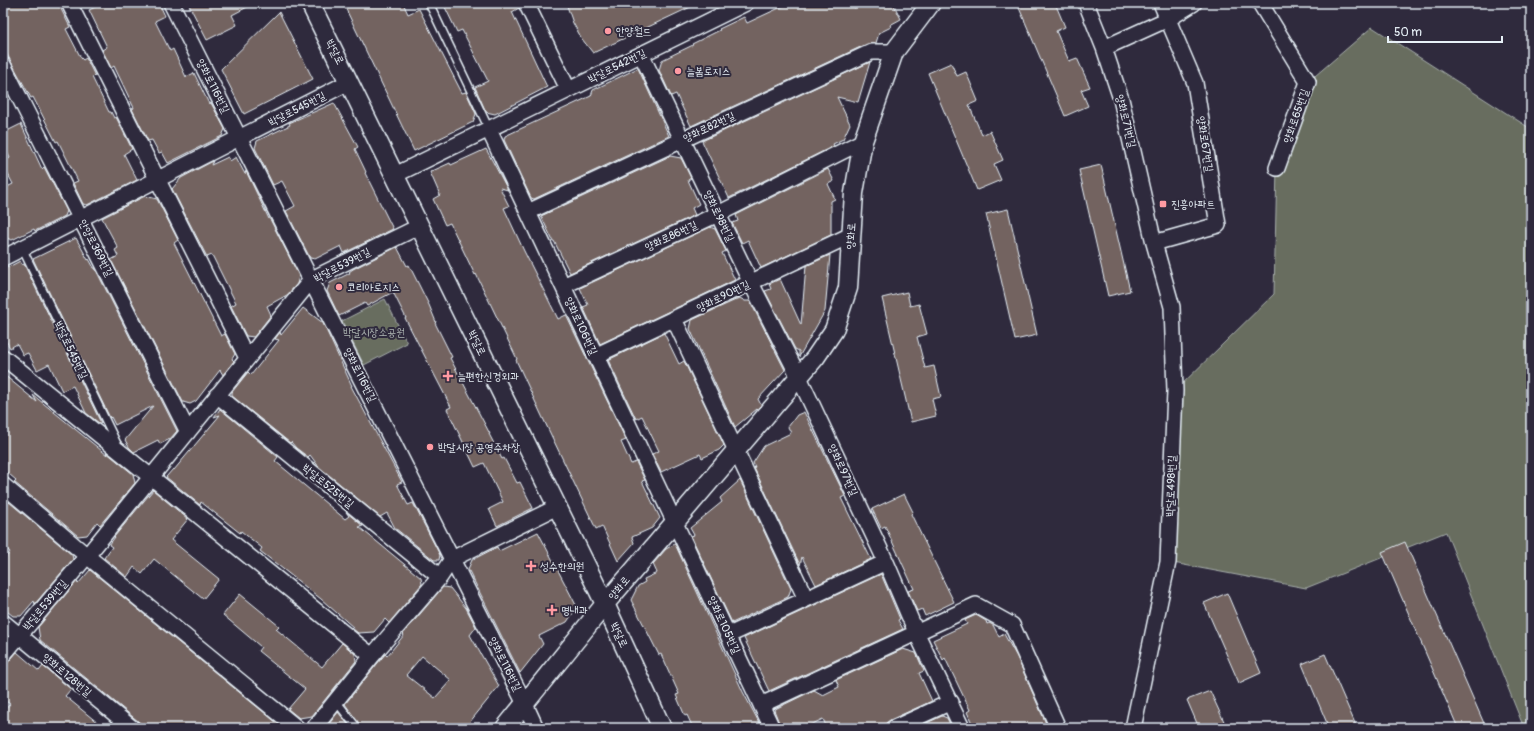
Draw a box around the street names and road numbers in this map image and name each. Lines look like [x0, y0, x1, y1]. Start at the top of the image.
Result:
street label: 박달로 [323, 37, 347, 67]
street label: 박달로542번길 [586, 46, 648, 86]
street label: 양화로116번길 [194, 57, 232, 115]
street label: 양화로65번길 [1281, 87, 1311, 145]
street label: 박달로545번길 [266, 89, 328, 129]
street label: 양화로71번길 [1113, 93, 1139, 149]
street label: 양화로82번길 [681, 109, 737, 145]
street label: 양화로67번길 [1194, 115, 1216, 173]
street label: 양화로98번길 [701, 188, 737, 244]
street label: 안양로369번길 [76, 217, 116, 279]
street label: 양화로86번길 [643, 218, 699, 254]
street label: 양화로 [844, 222, 858, 250]
street label: 박달로539번길 [311, 245, 373, 285]
street label: 양화로90번길 [694, 278, 752, 314]
street label: 양화로106번길 [562, 295, 600, 357]
street label: 박달로545번길 [51, 319, 91, 381]
street label: 박달로 [465, 328, 489, 358]
street label: 양화로116번길 [341, 346, 379, 404]
street label: 양화로97번길 [825, 442, 861, 498]
street label: 박달로498번길 [1163, 455, 1179, 517]
street label: 박달로525번길 [300, 461, 356, 511]
street label: 양화로 [605, 574, 633, 602]
street label: 박달로539번길 [20, 577, 70, 633]
street label: 양화로105번길 [705, 594, 743, 656]
street label: 박달로 [607, 620, 631, 650]
street label: 양화로116번길 [486, 635, 524, 693]
street label: 양화로128번길 [40, 651, 94, 699]

